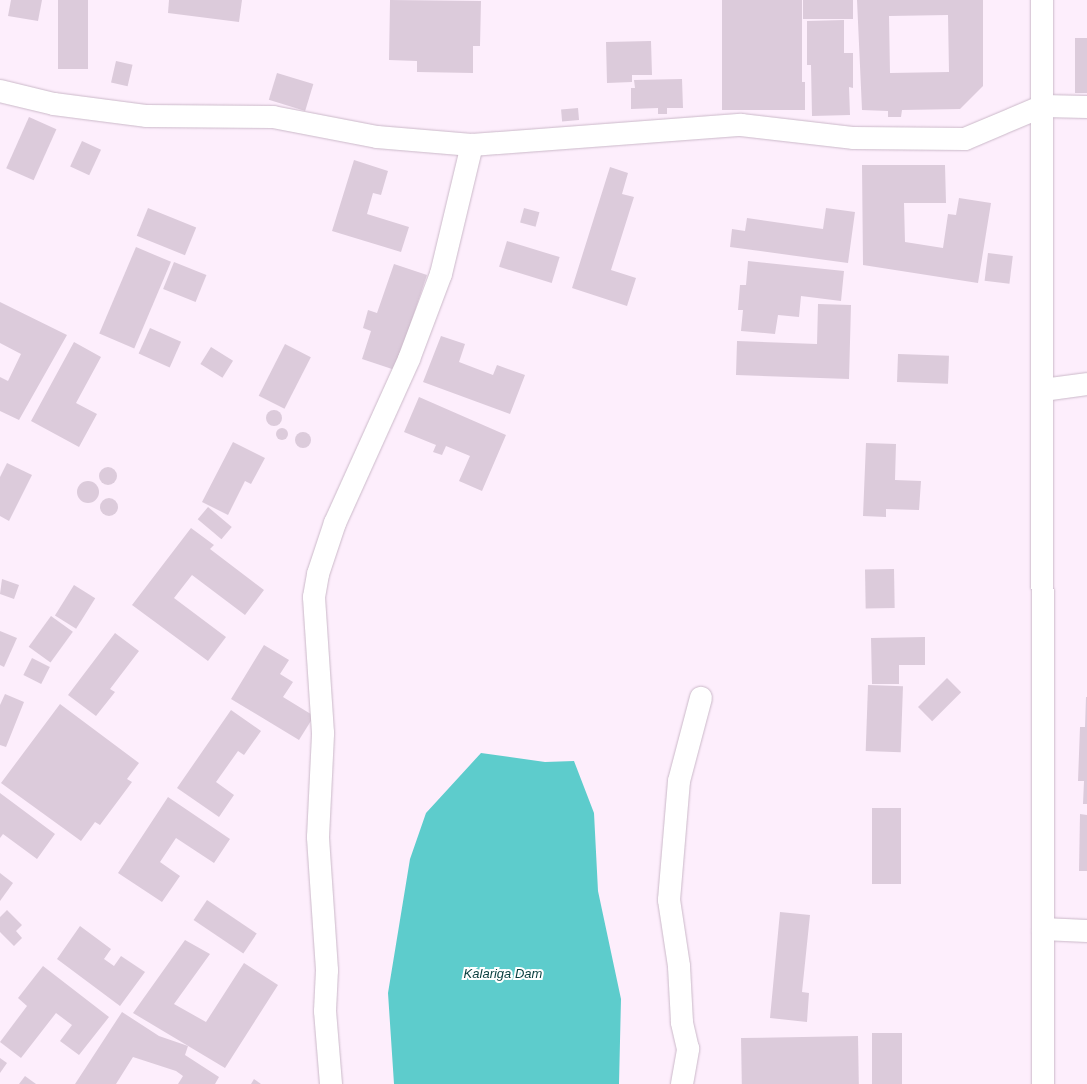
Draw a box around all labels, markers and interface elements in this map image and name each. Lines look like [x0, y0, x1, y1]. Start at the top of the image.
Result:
water label: Kalariga Dam [464, 966, 542, 982]

